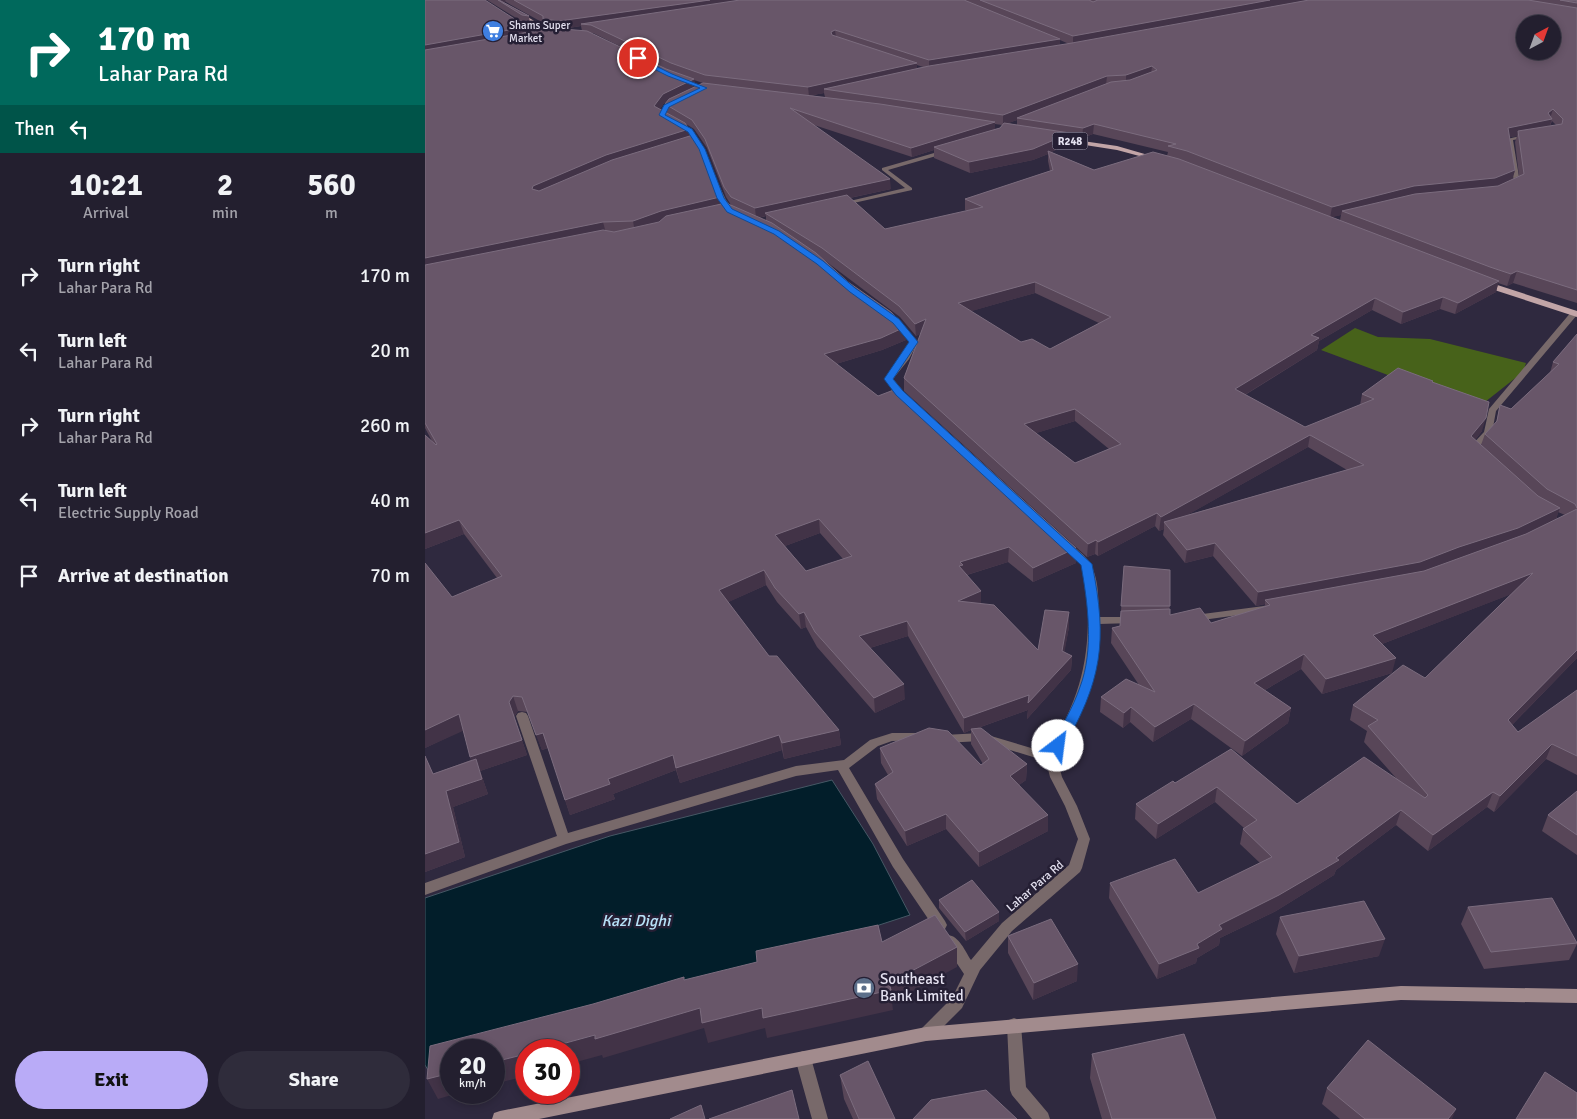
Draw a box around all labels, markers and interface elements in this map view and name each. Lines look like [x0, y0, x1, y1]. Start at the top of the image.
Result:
north arrow [1516, 15, 1561, 60]
map controls [1516, 15, 1561, 60]
text: 170 m [98, 17, 191, 60]
supermarket icon: Shams Super Market [481, 19, 505, 43]
place label: Shams Super Market [509, 19, 570, 45]
icon: right [15, 20, 80, 85]
pin [617, 37, 659, 79]
icon: arrive [624, 44, 652, 72]
text: Lahar Para Rd [98, 60, 228, 87]
icon: left [65, 115, 93, 143]
text: Then [15, 117, 55, 141]
road number: R248 [1053, 132, 1087, 150]
text: 10:21 [69, 167, 143, 204]
text: 2 [217, 167, 233, 204]
text: 560 [307, 167, 356, 204]
text: Arrival [83, 203, 129, 223]
text: min [212, 203, 238, 223]
text: m [325, 203, 338, 223]
text: Turn right [58, 254, 140, 278]
icon: right [15, 262, 43, 290]
text: 170 m [360, 264, 410, 288]
text: Lahar Para Rd [58, 278, 153, 298]
text: Turn left [58, 329, 127, 353]
icon: left [15, 337, 43, 365]
text: 20 m [370, 339, 410, 363]
text: Lahar Para Rd [58, 353, 153, 373]
text: Turn right [58, 404, 140, 428]
icon: right [15, 412, 43, 440]
text: 260 m [360, 414, 410, 438]
text: Lahar Para Rd [58, 428, 153, 448]
text: Turn left [58, 479, 127, 503]
icon: left [15, 487, 43, 515]
text: 40 m [370, 489, 410, 513]
text: Electric Supply Road [58, 503, 199, 523]
icon: arrive [15, 562, 43, 590]
text: Arrive at destination [58, 564, 229, 588]
text: 70 m [370, 564, 410, 588]
position arrow [1031, 719, 1083, 771]
street label: Lahar Para Rd [1004, 857, 1067, 915]
water label: Kazi Dighi [602, 911, 672, 931]
place label: Southeast Bank Limited [880, 970, 964, 1005]
bank icon: Southeast Bank Limited [852, 976, 876, 1000]
speed limit sign: 30 [515, 1039, 580, 1104]
text: 20 [459, 1050, 486, 1081]
button: Exit [15, 1051, 208, 1109]
button: Share [218, 1051, 410, 1109]
text: km/h [459, 1076, 486, 1091]

